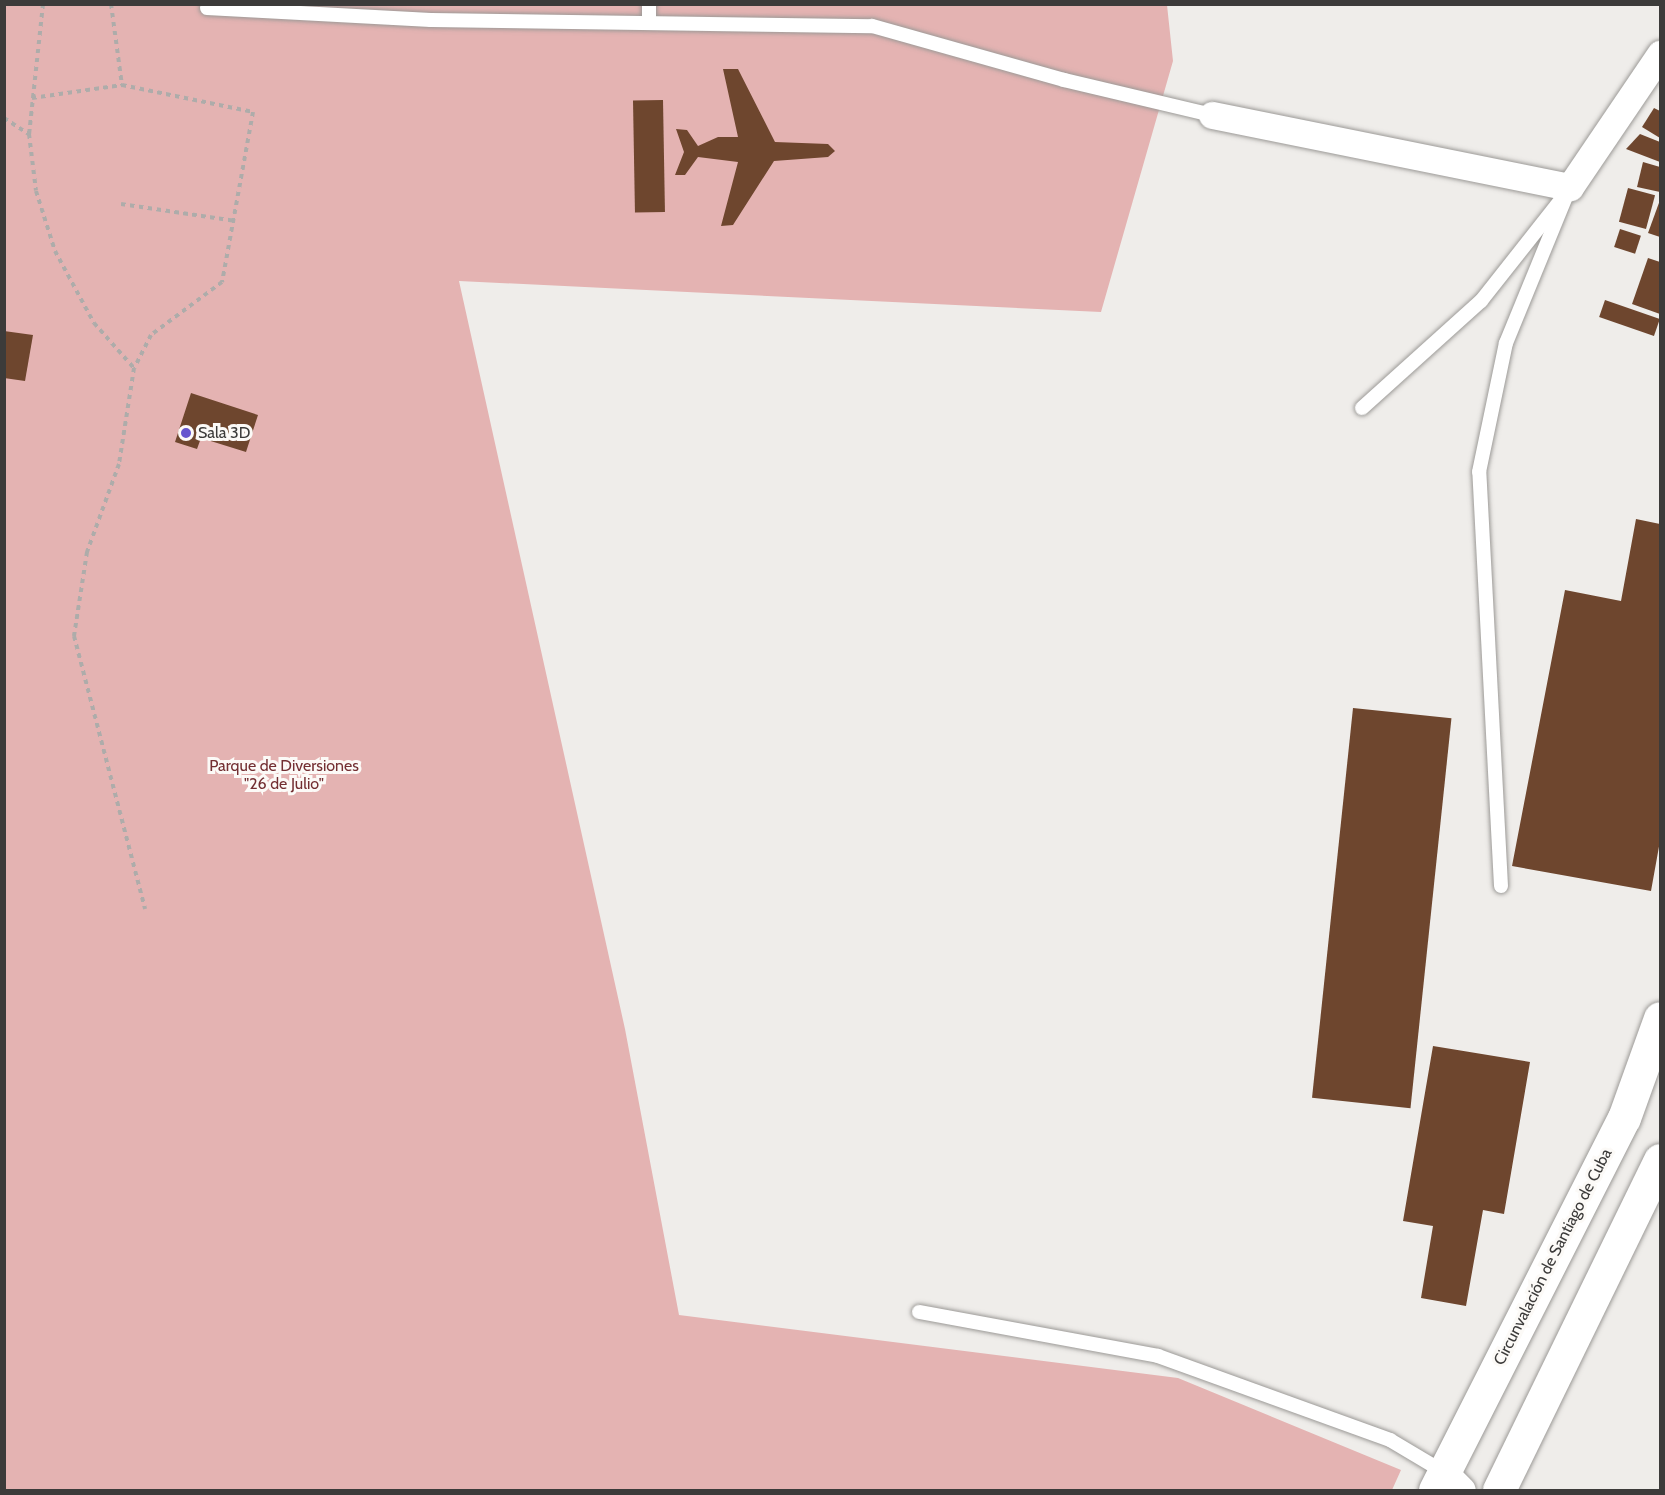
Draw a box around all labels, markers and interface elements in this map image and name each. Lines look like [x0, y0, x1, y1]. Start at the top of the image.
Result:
place label: Sala 3D [198, 423, 250, 443]
marker: Sala 3D [179, 426, 193, 440]
park label: Parque de Diversiones "26 de Julio" [209, 756, 359, 794]
street label: Circunvalación de Santiago de Cuba [1490, 1146, 1616, 1368]

